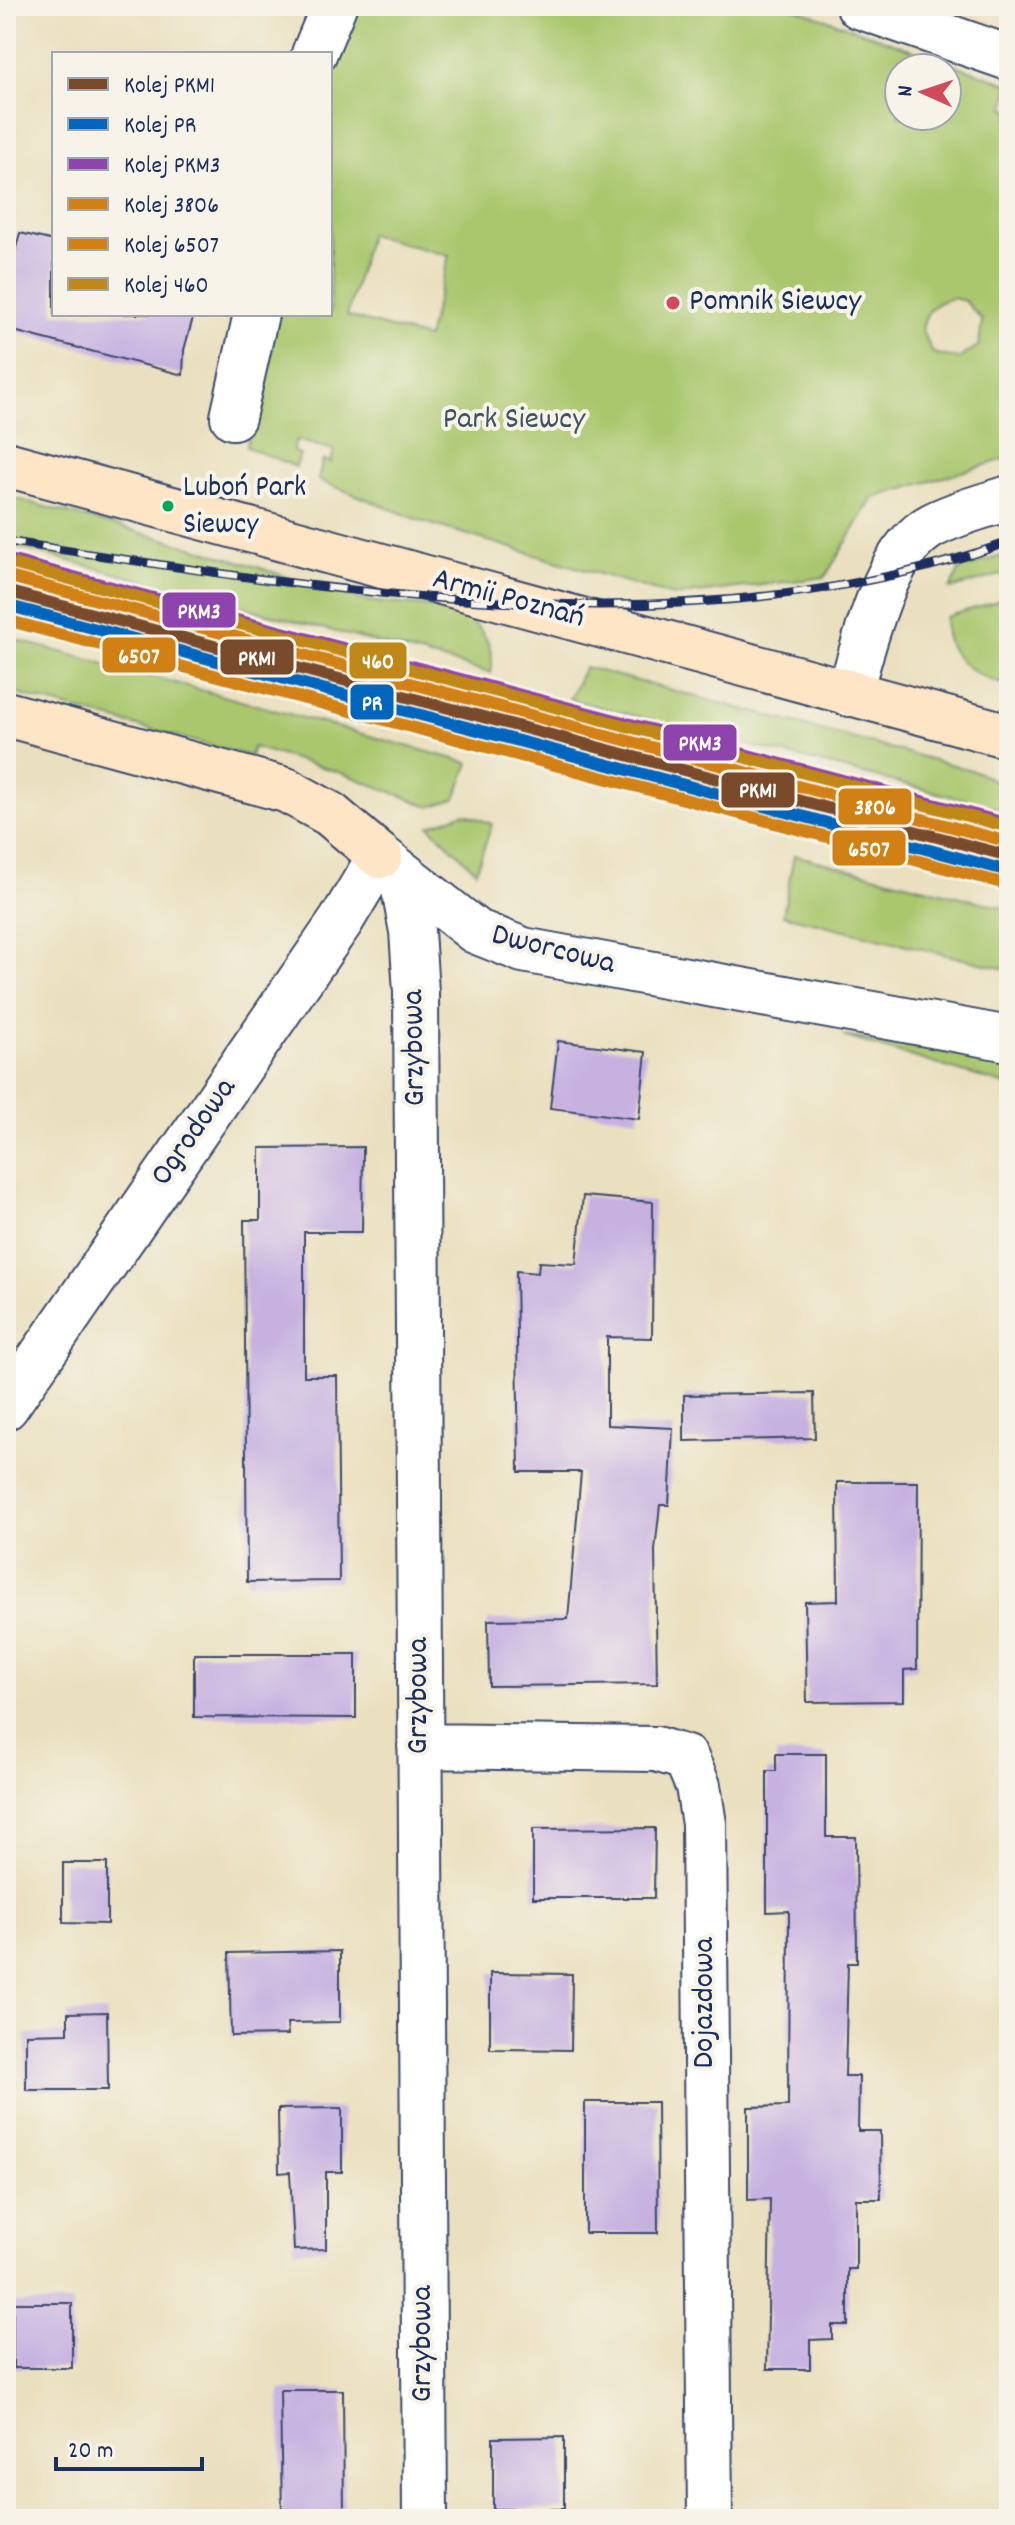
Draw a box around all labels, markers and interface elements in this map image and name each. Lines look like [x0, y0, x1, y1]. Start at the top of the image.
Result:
legend [52, 52, 332, 316]
north arrow [883, 52, 963, 132]
text: Kolej PKM1 [124, 70, 215, 104]
text: N [891, 85, 922, 97]
text: Kolej PR [124, 110, 196, 144]
text: Kolej PKM3 [124, 150, 221, 184]
text: Kolej 3806 [124, 190, 219, 224]
text: Kolej 6507 [124, 230, 219, 264]
text: Kolej 460 [124, 270, 209, 304]
place label: Pomnik Siewcy [689, 280, 862, 326]
marker: Pomnik Siewcy [664, 294, 682, 312]
park label: Park Siewcy [443, 398, 586, 444]
place label: Luboń Park Siewcy [183, 468, 306, 548]
marker: Luboń Park Siewcy [160, 498, 176, 514]
street label: Armii Poznań [427, 558, 589, 642]
line badge: PKM3 [161, 591, 237, 629]
text: PKM3 [178, 598, 220, 629]
line badge: 6507 [101, 636, 177, 674]
line badge: PKM1 [219, 638, 295, 676]
line badge: 460 [348, 641, 408, 680]
text: 6507 [118, 643, 160, 674]
text: PKM1 [238, 645, 276, 676]
text: 460 [362, 648, 394, 679]
line badge: PR [349, 683, 395, 721]
text: PR [362, 690, 383, 721]
line badge: PKM3 [662, 723, 738, 762]
text: PKM3 [679, 730, 721, 761]
line badge: PKM1 [720, 771, 796, 809]
text: PKM1 [739, 777, 777, 808]
line badge: 3806 [837, 787, 913, 826]
text: 3806 [854, 794, 896, 825]
line badge: 6507 [831, 829, 907, 867]
text: 6507 [848, 836, 890, 867]
street label: Dworcowa [486, 913, 621, 989]
street label: Grzybowa [392, 988, 440, 1107]
street label: Ogrodowa [141, 1068, 250, 1197]
street label: Grzybowa [397, 1637, 443, 1754]
street label: Dojazdowa [683, 1936, 729, 2069]
street label: Grzybowa [401, 2285, 447, 2402]
scale bar [56, 2421, 202, 2471]
text: 20 m [68, 2435, 114, 2469]

